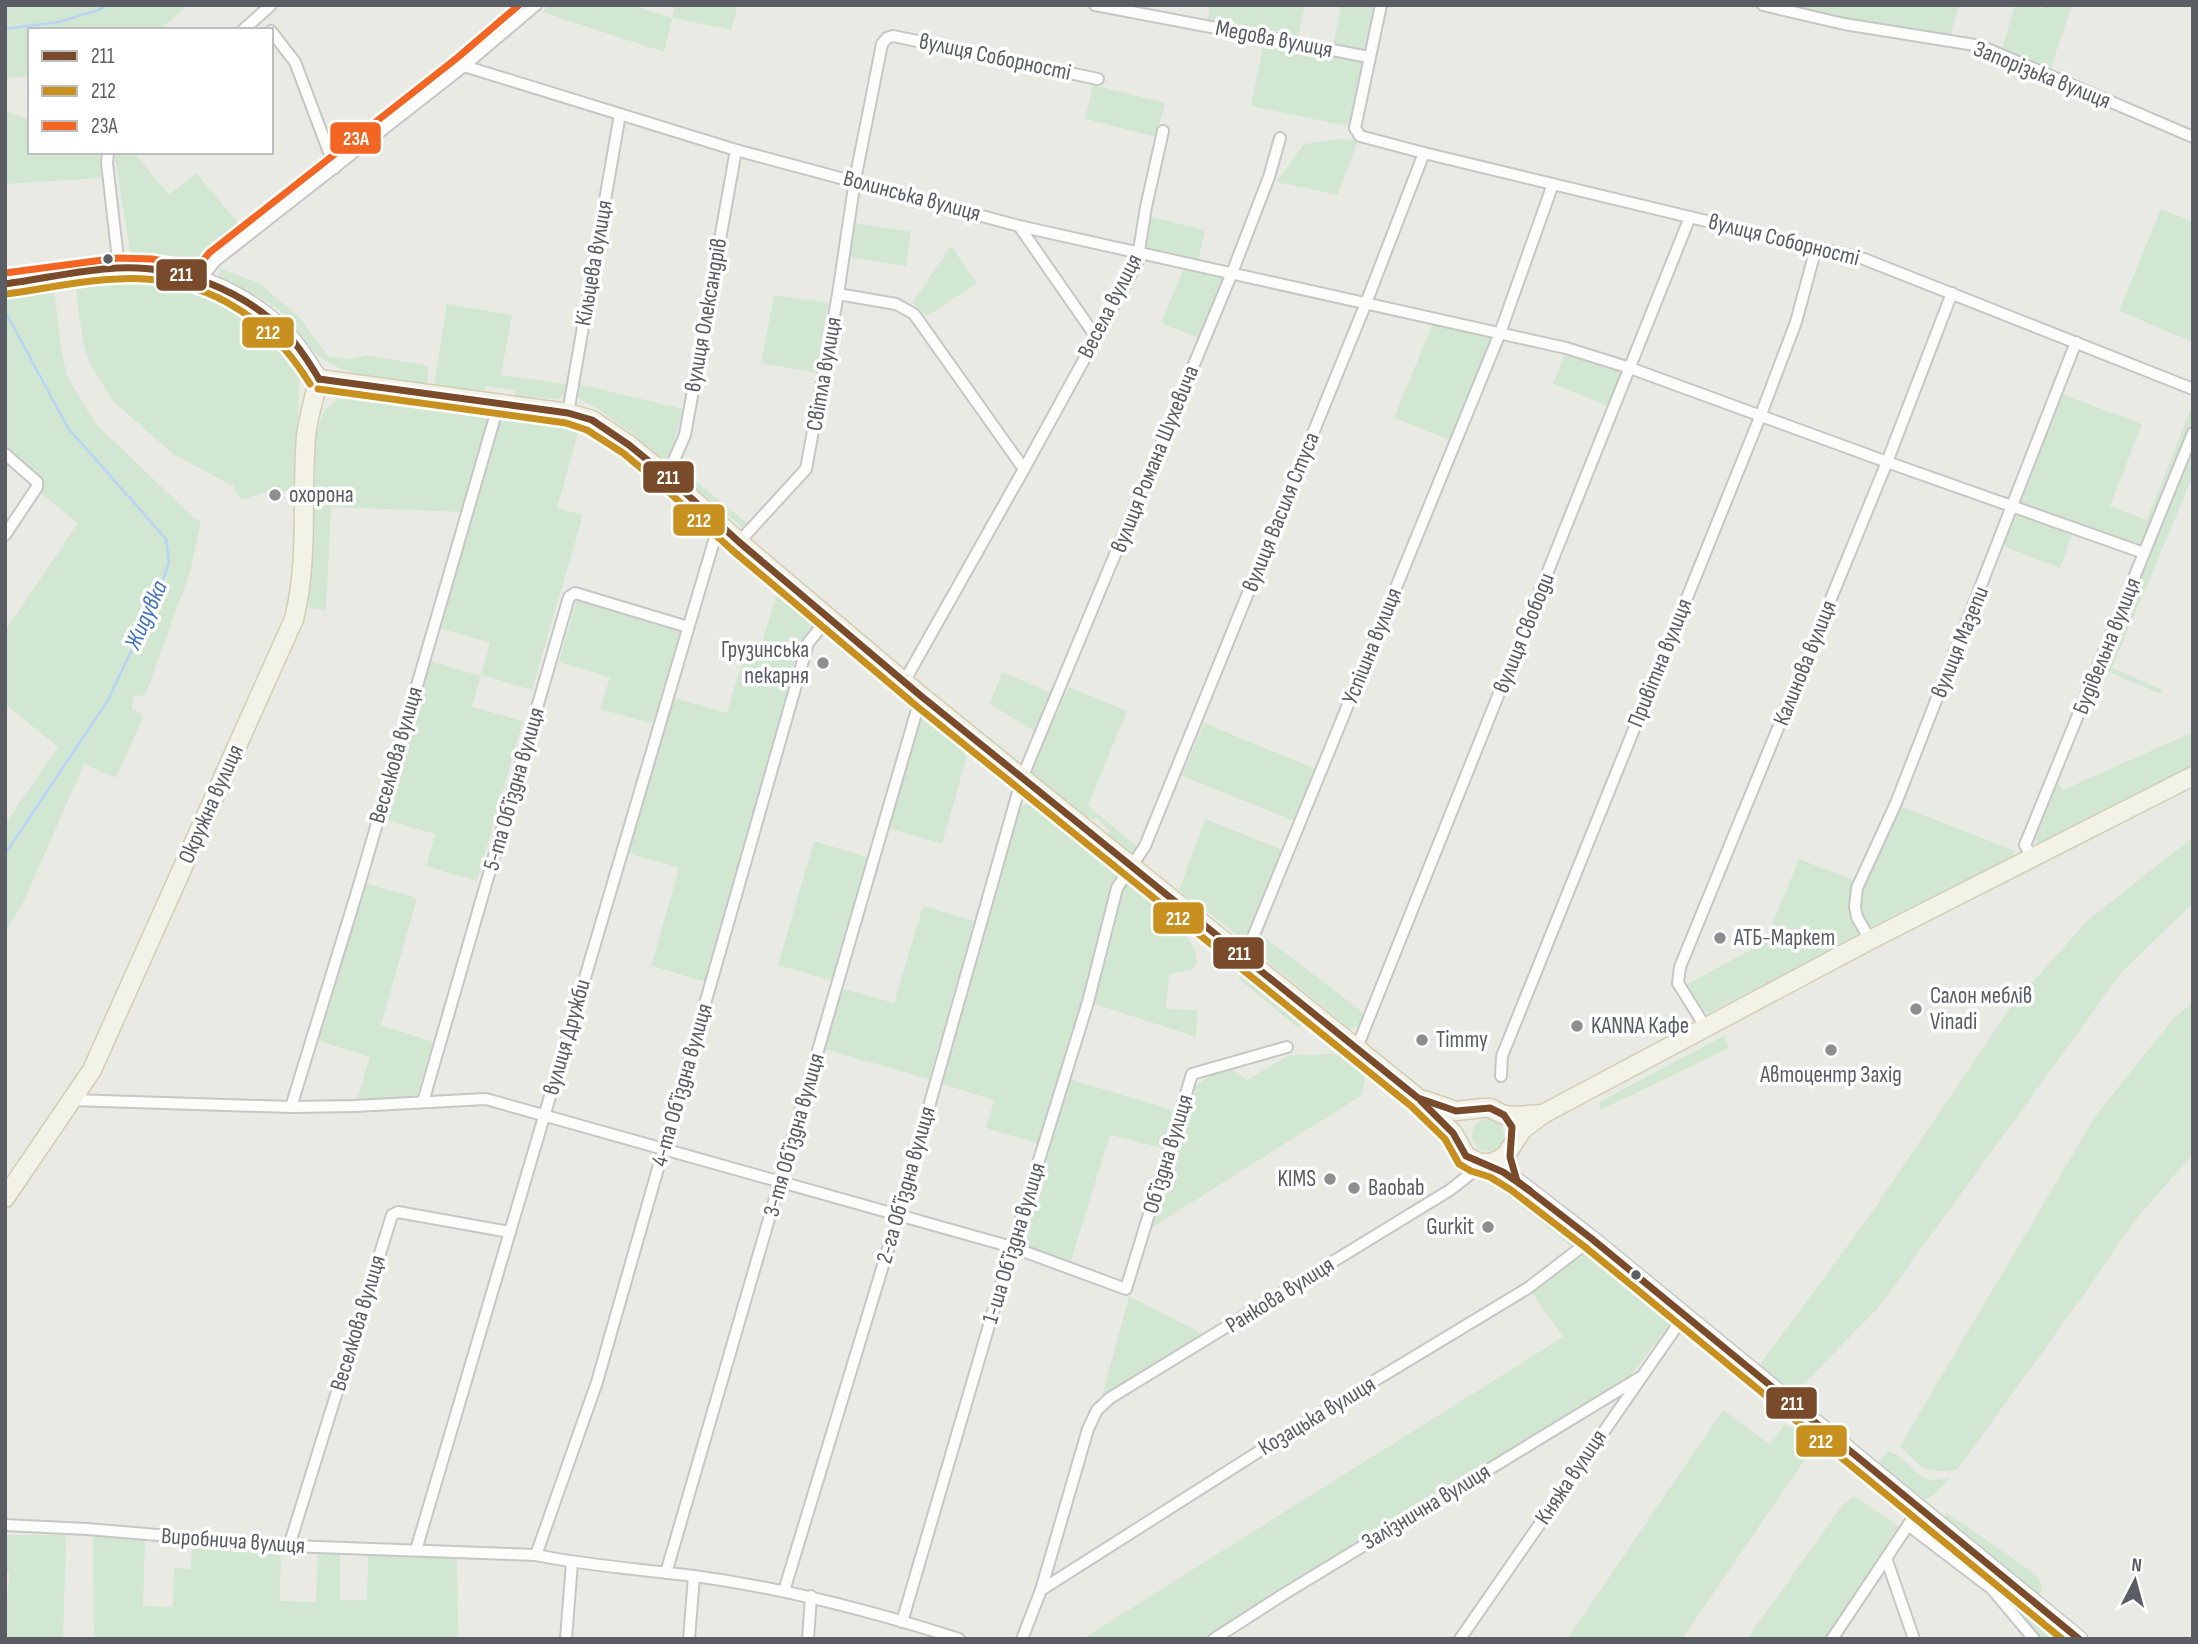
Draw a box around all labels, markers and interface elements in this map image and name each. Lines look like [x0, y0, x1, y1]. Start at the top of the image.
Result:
street label: Медова вулиця [1213, 14, 1335, 64]
street label: вулиця Соборності [916, 27, 1074, 87]
legend [28, 28, 273, 154]
street label: Запорізька вулиця [1969, 35, 2115, 115]
text: 211 [91, 44, 115, 69]
text: 212 [91, 79, 116, 104]
text: 23А [91, 114, 118, 139]
line badge: 23А [329, 121, 382, 155]
text: 23А [343, 128, 370, 151]
street label: Волинська вулиця [840, 164, 984, 228]
street label: Кільцева вулиця [569, 198, 619, 328]
street label: вулиця Соборності [1706, 208, 1862, 272]
street label: вулиця Олександрів [679, 236, 733, 394]
street label: Весела вулиця [1072, 249, 1148, 363]
unlabelled marker [101, 252, 115, 266]
line badge: 211 [155, 258, 208, 292]
text: 211 [169, 264, 193, 287]
street label: Світла вулиця [800, 315, 848, 433]
line badge: 212 [241, 316, 295, 349]
text: 212 [256, 322, 280, 345]
street label: вулиця Романа Шухевича [1105, 361, 1205, 557]
street label: вулиця Василя Стуса [1236, 428, 1326, 596]
line badge: 211 [642, 460, 695, 494]
text: 211 [656, 467, 680, 490]
place label: охорона [289, 481, 354, 509]
marker: охорона [267, 487, 283, 503]
line badge: 212 [672, 503, 726, 537]
text: 212 [687, 510, 711, 533]
street label: вулиця Свободи [1487, 569, 1561, 697]
street label: Будівельна вулиця [2067, 574, 2147, 718]
water label: Жидувка [118, 576, 174, 655]
street label: вулиця Мазепи [1925, 582, 1995, 702]
street label: Успішна вулиця [1336, 584, 1408, 708]
street label: Привітна вулиця [1622, 595, 1698, 731]
street label: Калинова вулиця [1767, 596, 1843, 730]
place label: Грузинська пекарня [721, 636, 809, 690]
marker: Грузинська пекарня [815, 655, 831, 671]
street label: Веселкова вулиця [363, 684, 429, 826]
street label: 5-та Обʼїздна вулиця [477, 704, 551, 874]
street label: Окружна вулиця [172, 740, 250, 868]
line badge: 212 [1152, 901, 1205, 935]
text: 212 [1166, 908, 1190, 931]
place label: АТБ-Маркет [1733, 924, 1835, 952]
marker: АТБ-Маркет [1712, 930, 1728, 946]
line badge: 211 [1212, 936, 1265, 970]
text: 211 [1227, 943, 1251, 966]
street label: вулиця Дружби [537, 976, 597, 1098]
place label: Салон меблів Vinadi [1930, 982, 2032, 1036]
street label: 4-та Обʼїздна вулиця [645, 1000, 719, 1170]
marker: Салон меблів Vinadi [1908, 1001, 1924, 1017]
place label: KANNA Кафе [1591, 1012, 1689, 1040]
marker: KANNA Кафе [1569, 1018, 1585, 1034]
place label: Timmy [1436, 1026, 1488, 1054]
marker: Timmy [1414, 1032, 1430, 1048]
marker: Автоцентр Захід [1823, 1042, 1839, 1058]
street label: 3-тя Обʼїздна вулиця [757, 1050, 831, 1220]
place label: Автоцентр Захід [1759, 1061, 1902, 1089]
street label: Обʼїздна вулиця [1137, 1091, 1199, 1217]
street label: 2-га Обʼїздна вулиця [870, 1103, 942, 1267]
street label: 1-ша Обʼїздна вулиця [976, 1159, 1052, 1327]
place label: KIMS [1278, 1165, 1316, 1193]
marker: KIMS [1322, 1171, 1338, 1187]
place label: Baobab [1368, 1174, 1425, 1202]
marker: Baobab [1346, 1180, 1362, 1196]
place label: Gurkit [1426, 1213, 1474, 1241]
marker: Gurkit [1480, 1219, 1496, 1235]
street label: Ранкова вулиця [1221, 1251, 1339, 1339]
street label: Веселкова вулиця [324, 1252, 392, 1394]
unlabelled marker [1629, 1268, 1643, 1282]
street label: Козацька вулиця [1254, 1370, 1380, 1462]
line badge: 211 [1765, 1386, 1818, 1420]
text: 211 [1780, 1393, 1804, 1416]
street label: Княжа вулиця [1529, 1424, 1613, 1530]
line badge: 212 [1795, 1424, 1848, 1458]
text: 212 [1809, 1431, 1833, 1454]
street label: Залізнична вулиця [1357, 1458, 1495, 1556]
street label: Виробнича вулиця [160, 1522, 306, 1560]
north arrow [2100, 1546, 2170, 1616]
text: N [2130, 1554, 2143, 1578]

